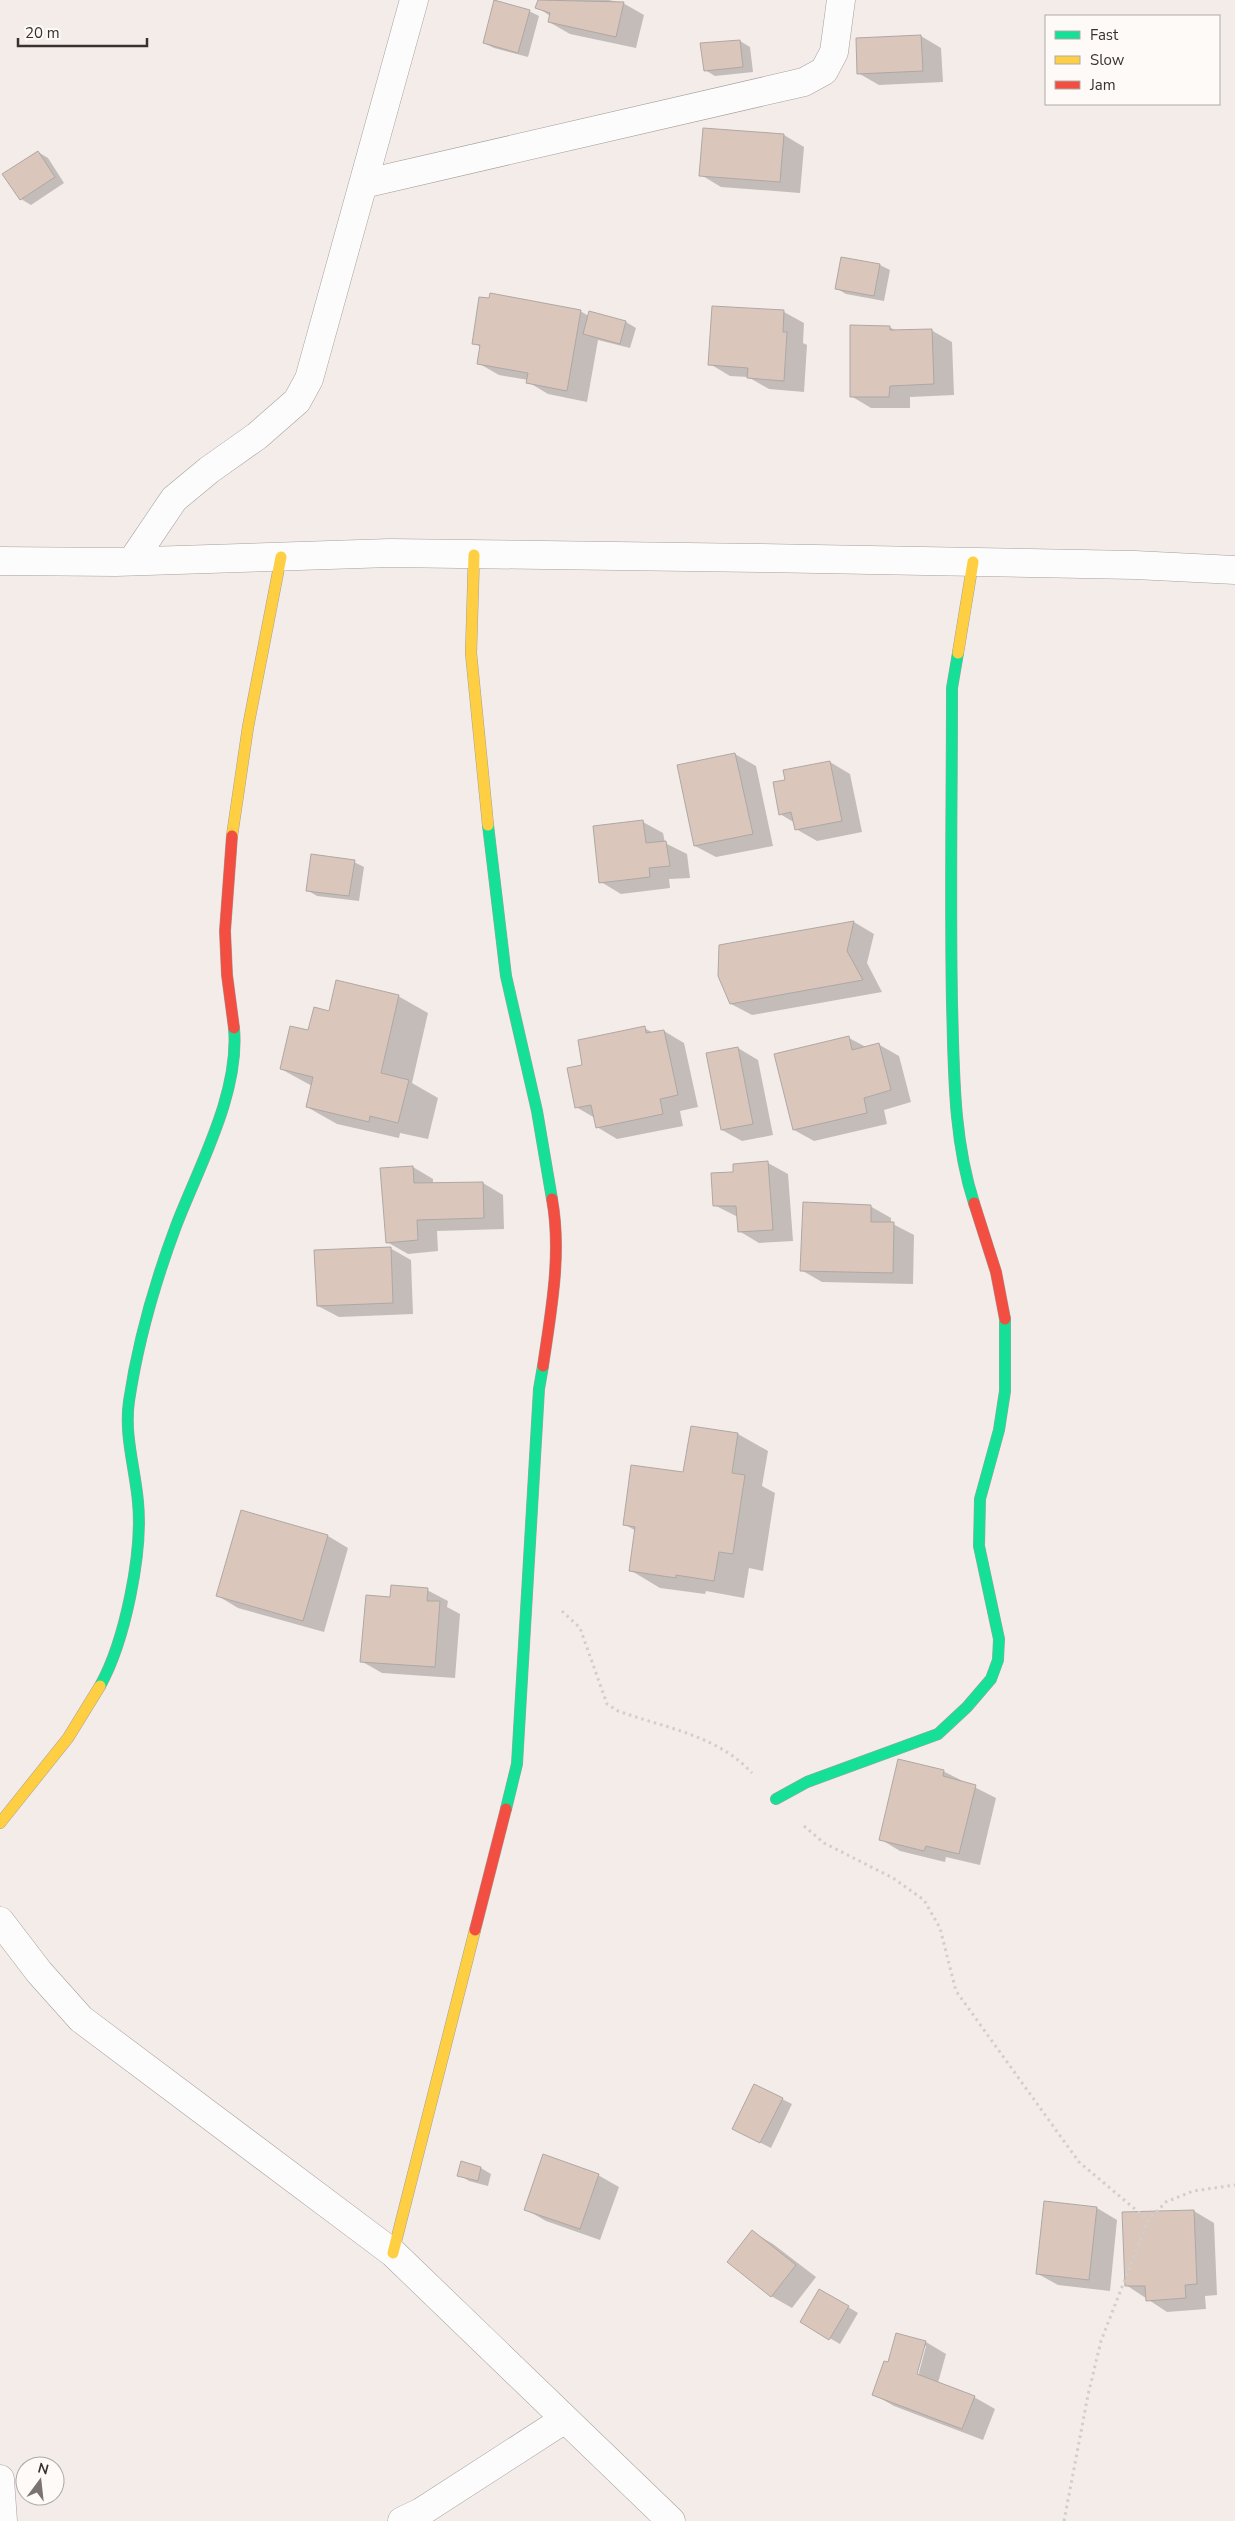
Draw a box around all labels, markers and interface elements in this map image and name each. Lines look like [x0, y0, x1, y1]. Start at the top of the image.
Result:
scale bar [18, 15, 146, 47]
legend [1045, 15, 1220, 105]
text: 20 m [25, 23, 60, 43]
text: Fast [1090, 25, 1119, 45]
text: Slow [1090, 50, 1125, 70]
text: Jam [1089, 75, 1116, 95]
north arrow [15, 2456, 65, 2506]
text: N [36, 2458, 51, 2479]

